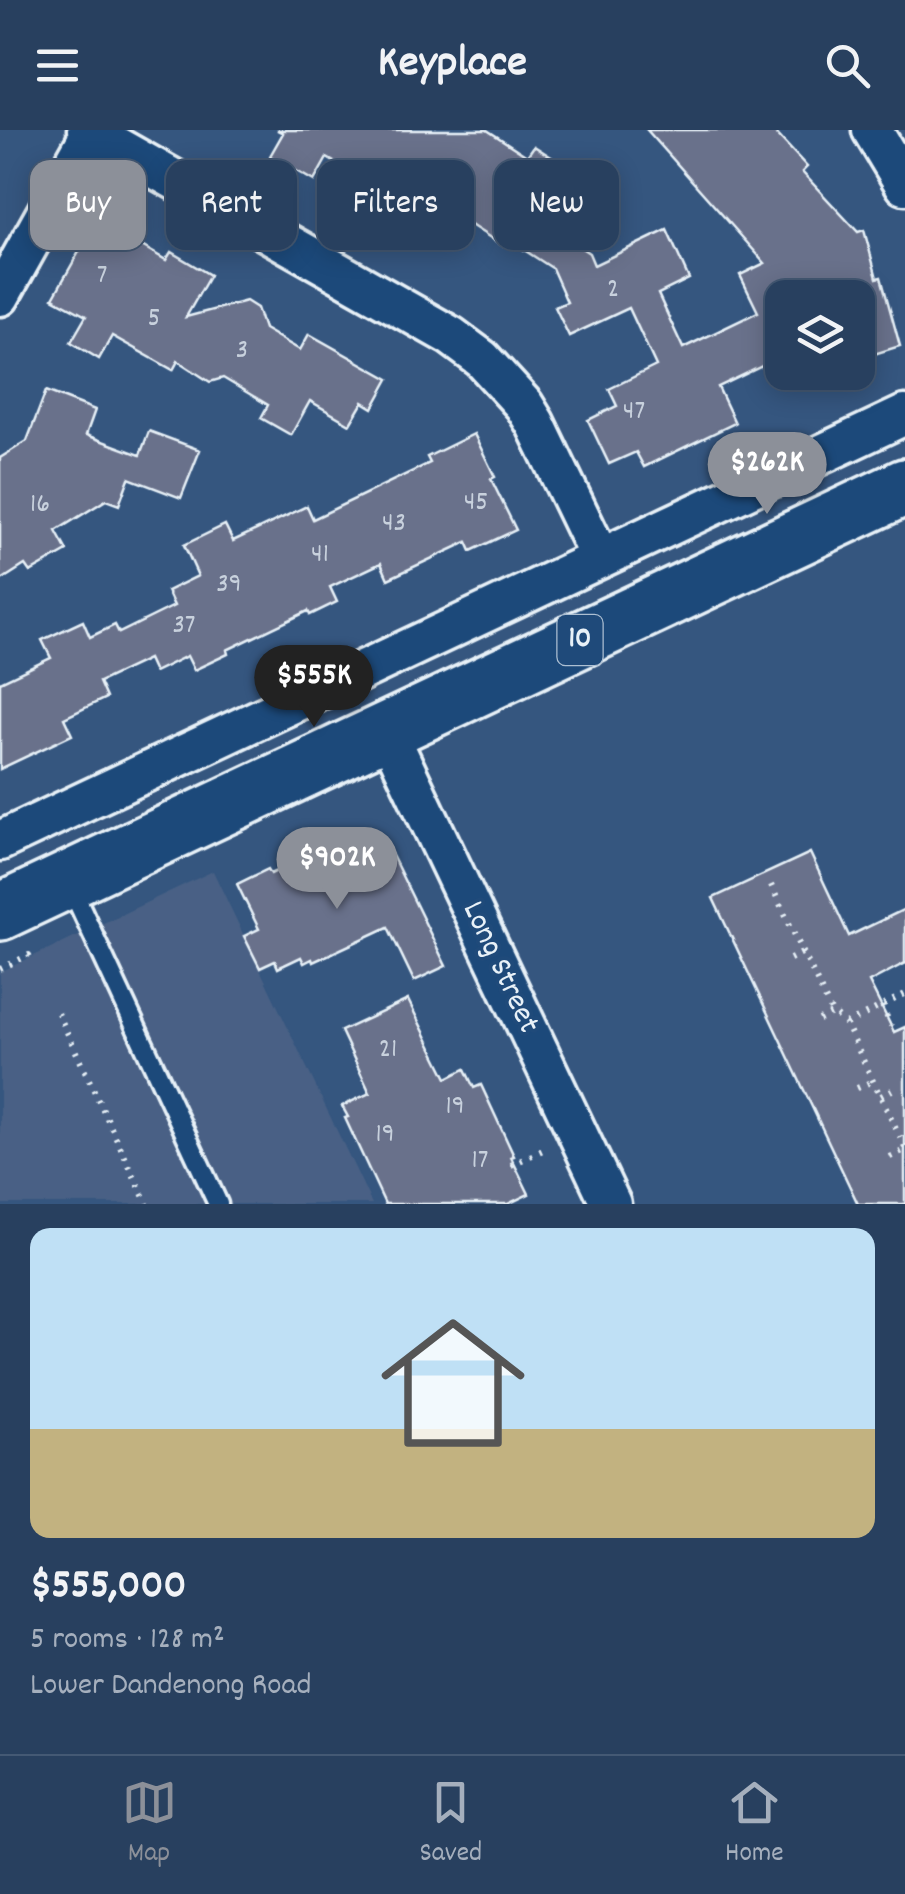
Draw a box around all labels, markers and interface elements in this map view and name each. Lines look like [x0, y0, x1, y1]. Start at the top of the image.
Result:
text: Keyplace [378, 33, 527, 97]
icon: menu [30, 38, 85, 93]
icon: search [820, 38, 875, 93]
chip: Buy [30, 160, 146, 250]
chip: Rent [166, 160, 297, 250]
chip: Filters [317, 160, 474, 250]
chip: New [494, 160, 619, 250]
house number: 7 [97, 257, 107, 297]
house number: 2 [607, 271, 619, 311]
map controls [765, 280, 875, 390]
button: layers [765, 280, 875, 390]
house number: 5 [148, 300, 160, 340]
house number: 3 [236, 332, 248, 372]
house number: 47 [623, 393, 645, 433]
pin: $262K [697, 432, 837, 517]
text: $262K [730, 441, 804, 487]
house number: 45 [464, 484, 488, 524]
house number: 16 [30, 486, 50, 526]
house number: 43 [382, 505, 406, 545]
house number: 41 [311, 536, 329, 576]
house number: 39 [216, 566, 242, 606]
house number: 37 [172, 607, 196, 647]
road number: 10 [558, 615, 602, 665]
pin: $555K [244, 645, 384, 730]
text: $555K [276, 654, 352, 700]
pin: $902K [267, 827, 407, 912]
text: $902K [298, 836, 376, 882]
street label: Long Street [448, 894, 550, 1042]
house number: 21 [379, 1031, 397, 1071]
house number: 19 [446, 1088, 464, 1128]
house number: 19 [376, 1116, 394, 1156]
house number: 17 [472, 1142, 488, 1182]
icon: home [363, 1293, 543, 1473]
text: $555,000 [30, 1558, 186, 1618]
text: 5 rooms · 128 m² [30, 1618, 225, 1664]
text: Lower Dandenong Road [30, 1664, 312, 1710]
tab: Map [122, 1775, 177, 1875]
tab: Saved [420, 1775, 482, 1875]
tab: Home [725, 1775, 783, 1875]

